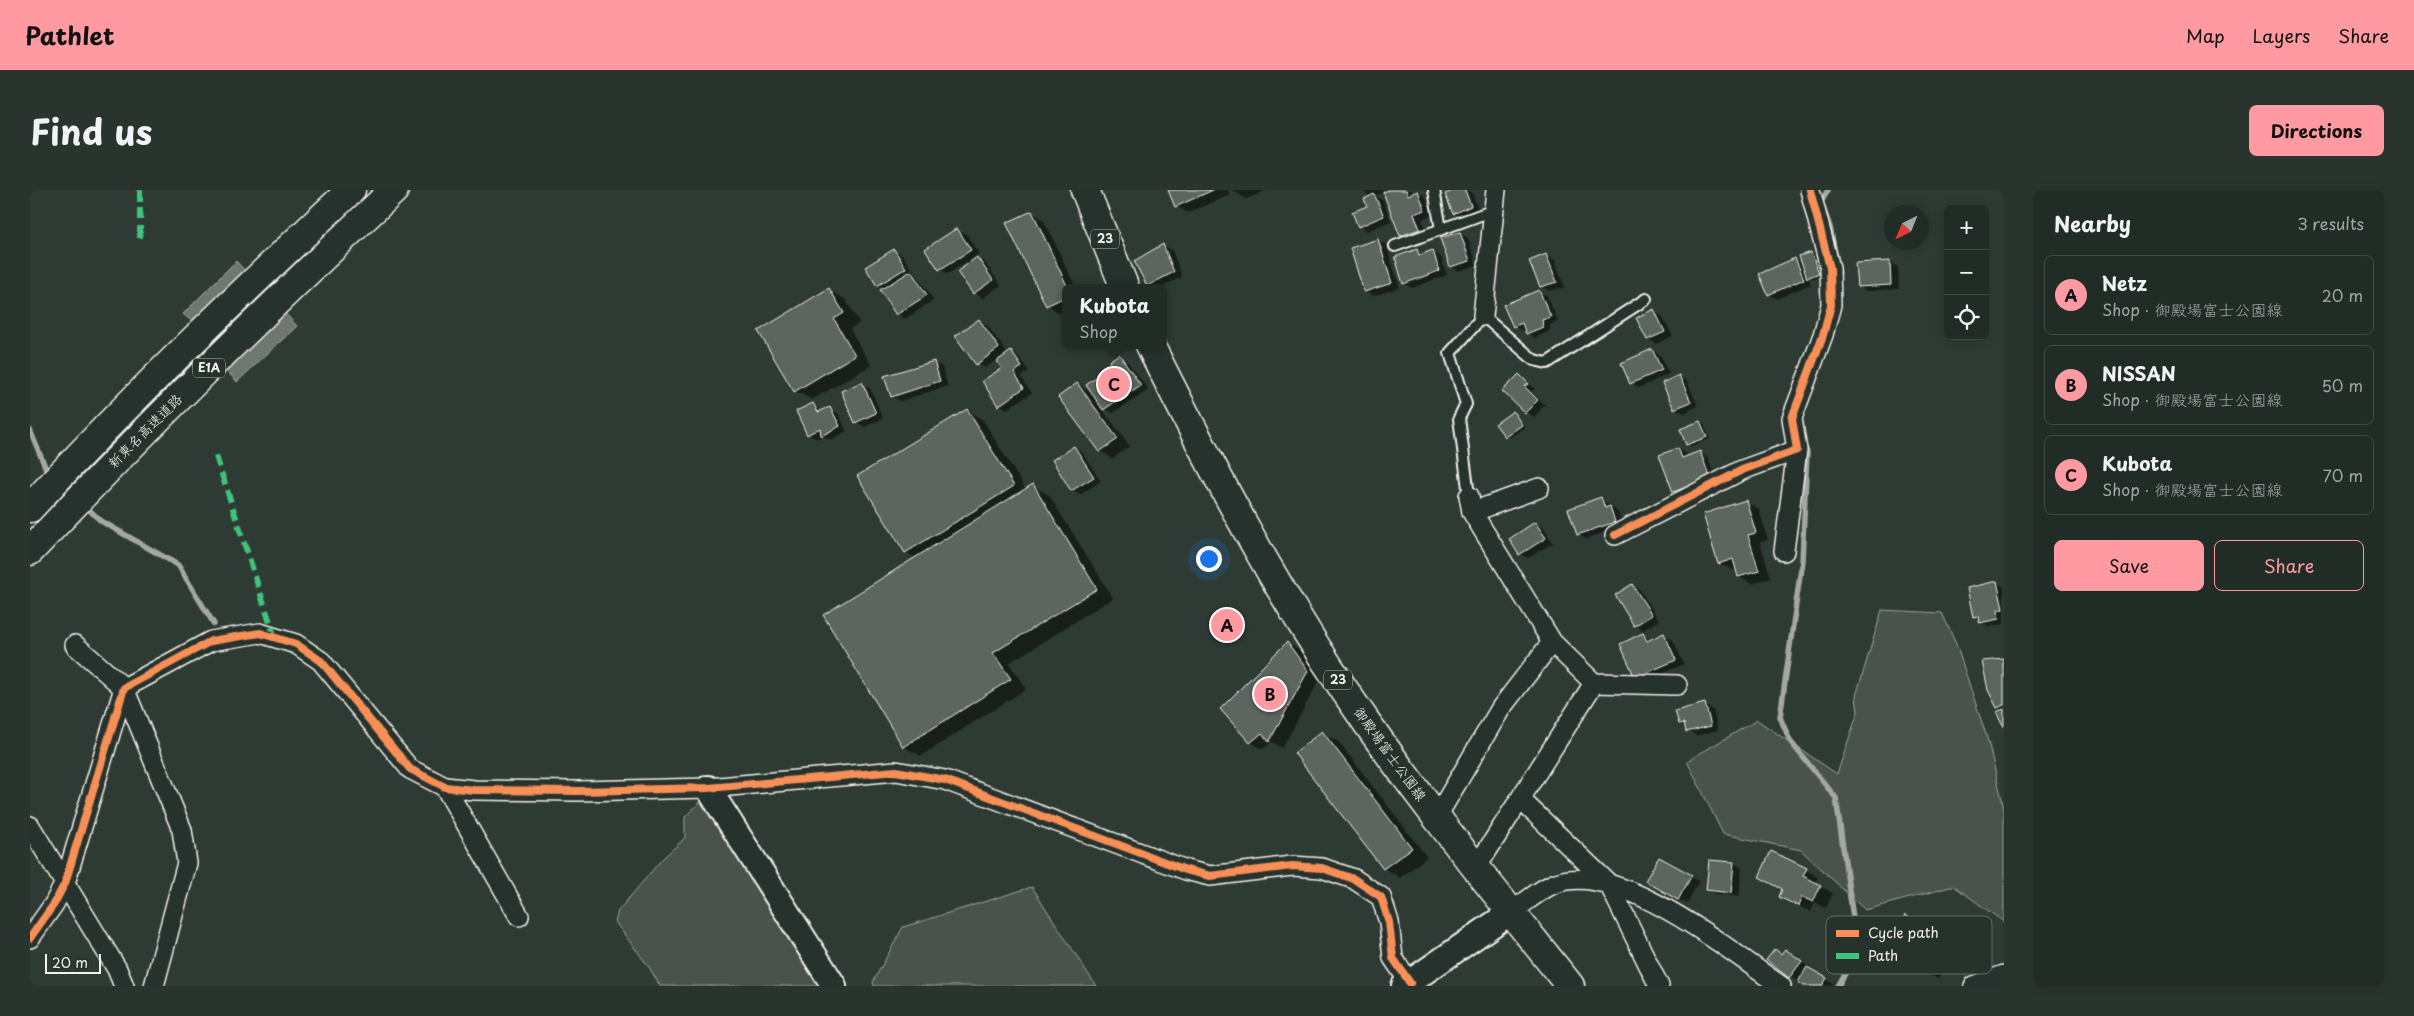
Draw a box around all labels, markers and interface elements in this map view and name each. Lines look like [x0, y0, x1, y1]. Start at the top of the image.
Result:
text: Pathlet [25, 17, 115, 53]
text: Map [2186, 22, 2225, 49]
text: Layers [2253, 22, 2310, 49]
text: Share [2338, 22, 2389, 49]
text: Find us [30, 104, 152, 157]
button: Directions [2249, 105, 2384, 156]
north arrow [1884, 205, 1929, 250]
map controls [1944, 205, 1989, 340]
button: + [1944, 205, 1989, 250]
text: Nearby [2054, 207, 2131, 239]
text: 3 results [2297, 211, 2364, 235]
road number: 23 [1091, 230, 1119, 249]
button: − [1944, 250, 1989, 295]
text: Netz [2102, 269, 2147, 297]
text: A [2065, 283, 2077, 307]
text: 20 m [2322, 283, 2363, 307]
popup [1062, 284, 1167, 349]
text: Kubota [1079, 291, 1150, 319]
button: locate [1944, 295, 1989, 340]
text: Shop · 御殿場富士公園線 [2102, 297, 2283, 321]
text: Shop [1079, 319, 1118, 343]
road number: E1A [193, 358, 225, 378]
text: NISSAN [2102, 359, 2176, 387]
pin: C [1098, 365, 1130, 403]
text: B [2066, 373, 2076, 397]
text: 50 m [2322, 373, 2363, 397]
text: Shop · 御殿場富士公園線 [2102, 387, 2283, 411]
street label: 新東名高速道路 [103, 389, 187, 473]
text: Kubota [2102, 449, 2172, 477]
text: C [2065, 463, 2077, 487]
text: 70 m [2323, 463, 2363, 487]
text: Shop · 御殿場富士公園線 [2102, 477, 2283, 501]
button: Save [2054, 540, 2204, 591]
button: Share [2214, 540, 2364, 591]
your location [1196, 546, 1222, 572]
pin: A [1211, 606, 1243, 644]
road number: 23 [1324, 670, 1352, 690]
pin: B [1254, 675, 1286, 713]
street label: 御殿場富士公園線 [1349, 702, 1432, 805]
legend [1826, 916, 1992, 974]
text: Cycle path [1868, 922, 1939, 943]
text: Path [1868, 945, 1898, 966]
scale bar [45, 951, 101, 974]
text: 20 m [52, 952, 88, 973]

